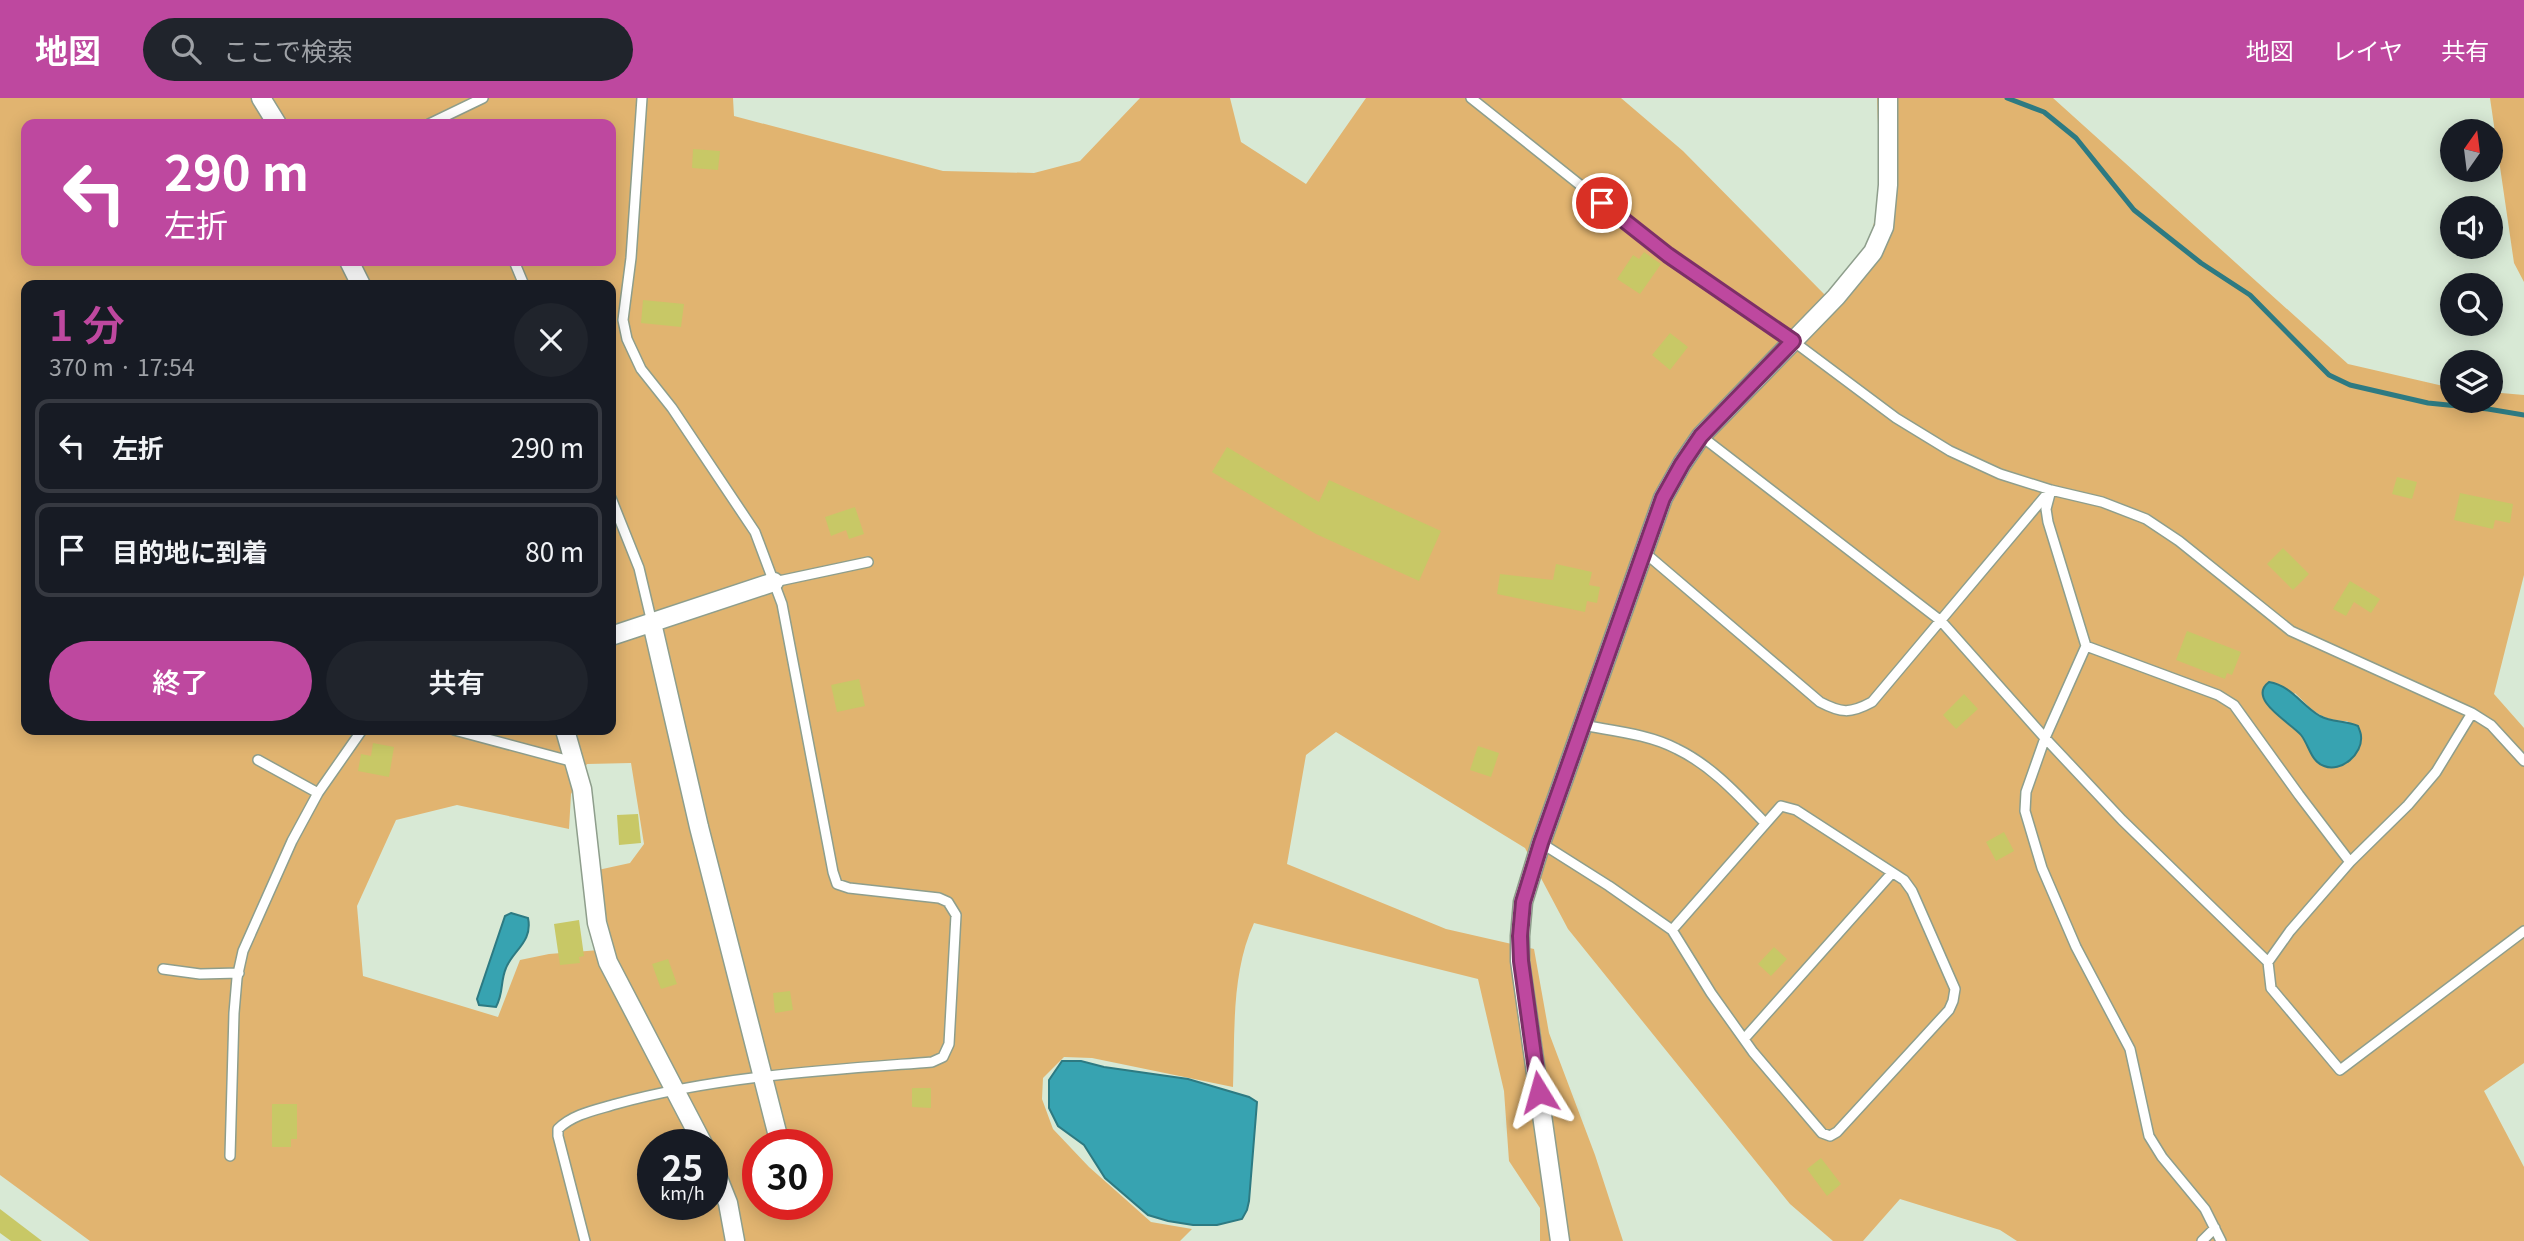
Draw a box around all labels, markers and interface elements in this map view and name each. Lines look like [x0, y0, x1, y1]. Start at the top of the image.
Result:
search box [143, 18, 633, 81]
text: 地図 [35, 25, 101, 73]
icon: search [167, 30, 205, 68]
text: ここで検索 [223, 31, 353, 68]
text: 地図 [2246, 32, 2294, 67]
text: レイヤ [2332, 32, 2403, 67]
text: 共有 [2441, 32, 2489, 67]
north arrow [2440, 119, 2502, 182]
map controls [2440, 119, 2503, 413]
text: 290 m [164, 134, 309, 205]
icon: left [49, 147, 140, 238]
pin [1572, 173, 1632, 233]
icon: arrive [1583, 184, 1621, 222]
button: sound [2440, 196, 2503, 259]
text: 左折 [164, 200, 228, 246]
button: search [2440, 273, 2503, 336]
text: 1 分 [49, 292, 125, 353]
button: close [514, 303, 588, 377]
text: 370 m · 17:54 [49, 349, 194, 383]
button: layers [2440, 350, 2503, 413]
icon: left [53, 427, 91, 465]
text: 左折 [112, 428, 164, 465]
text: 290 m [511, 428, 584, 465]
icon: arrive [53, 531, 91, 569]
text: 目的地に到着 [112, 532, 268, 569]
text: 80 m [525, 532, 584, 569]
button: 終了 [49, 641, 312, 721]
button: 共有 [326, 641, 588, 721]
position arrow [1502, 1055, 1576, 1129]
speed limit sign: 30 [742, 1129, 833, 1220]
text: 25 [662, 1140, 703, 1191]
text: km/h [660, 1179, 705, 1205]

